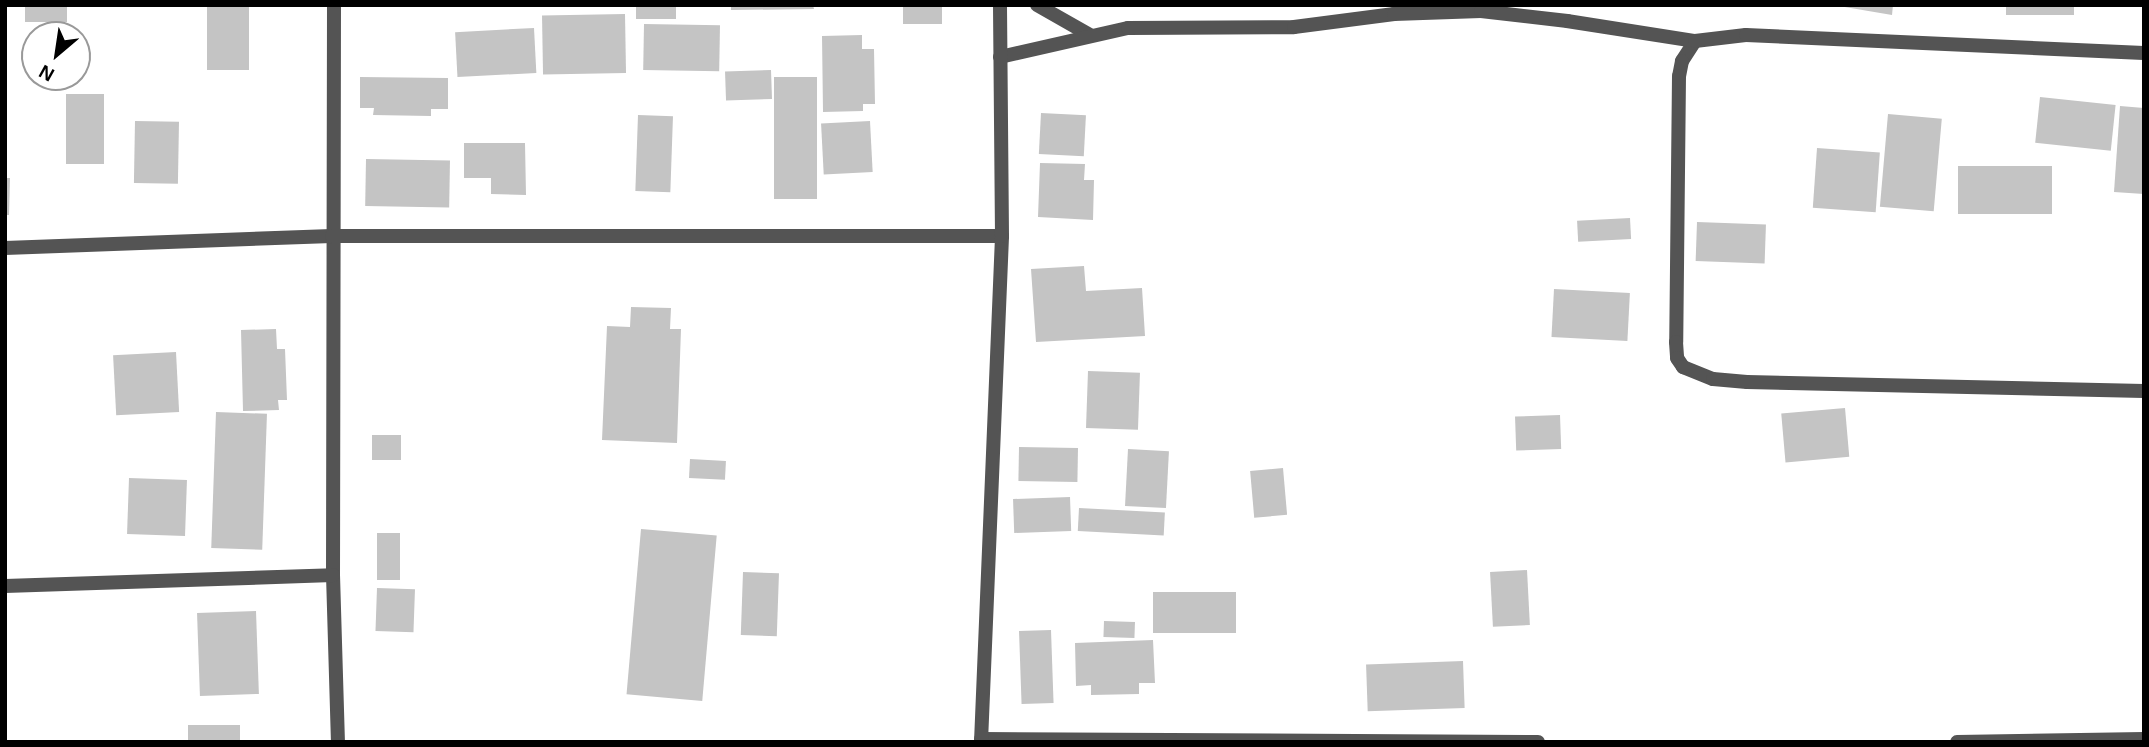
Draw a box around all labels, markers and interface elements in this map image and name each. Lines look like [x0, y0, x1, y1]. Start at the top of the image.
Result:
north arrow [21, 21, 91, 91]
text: N [35, 61, 58, 86]

